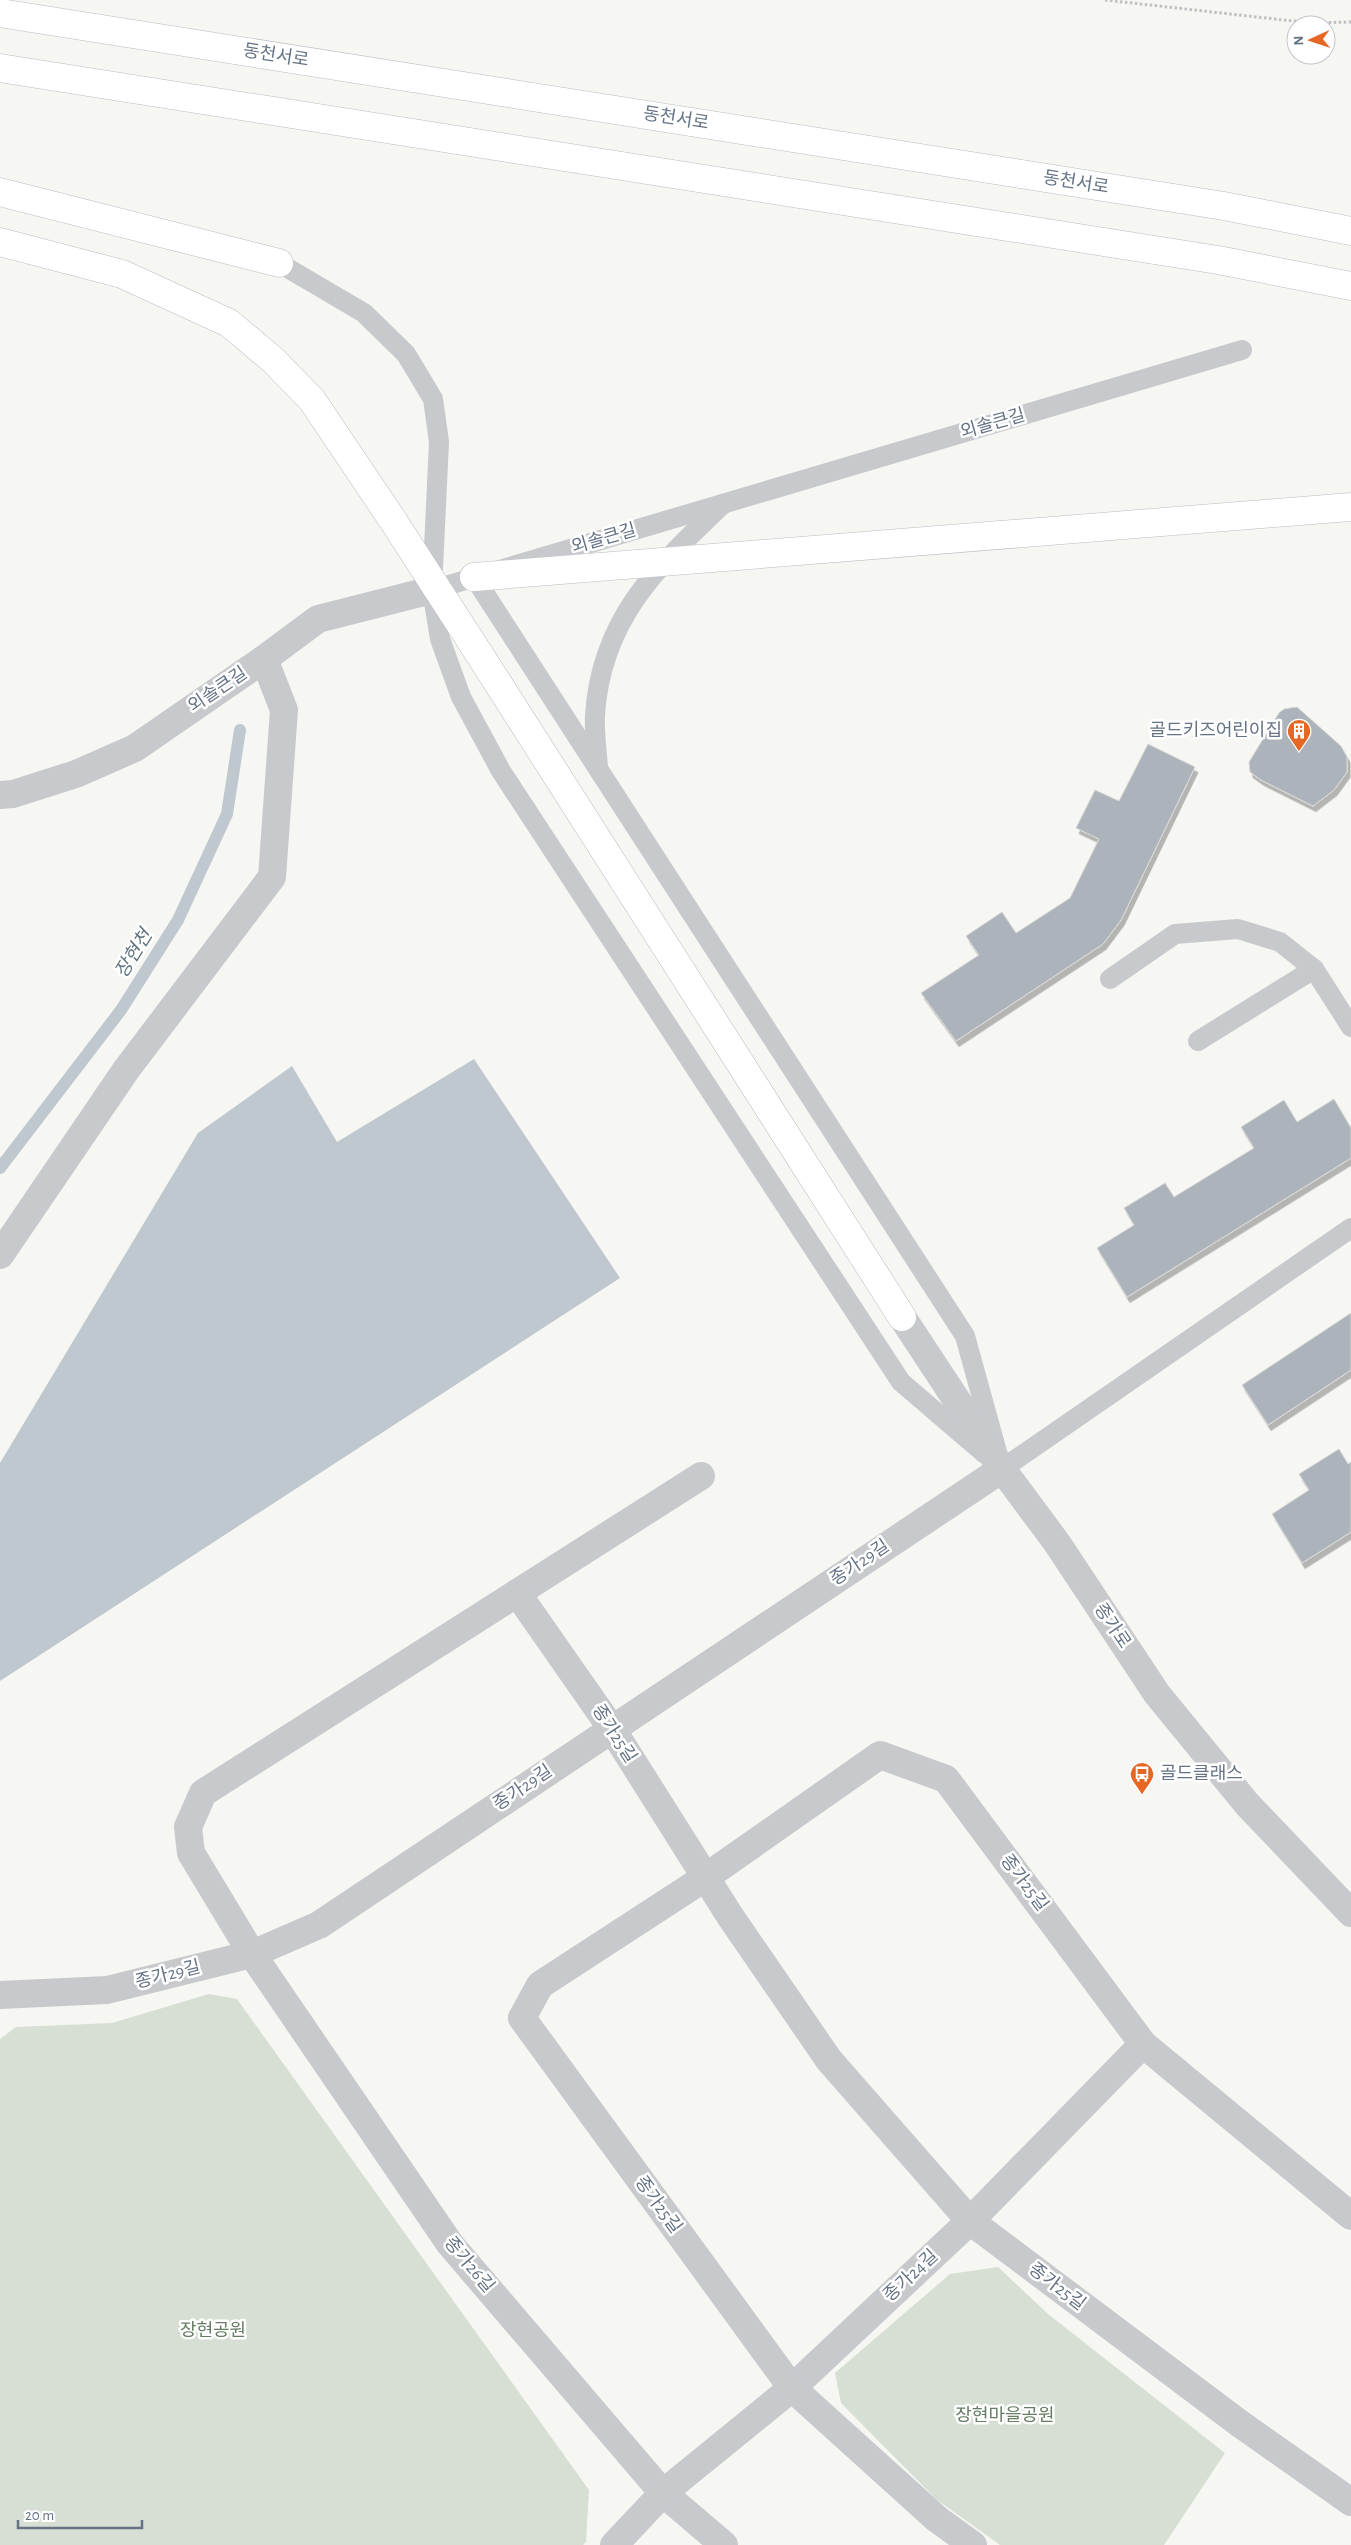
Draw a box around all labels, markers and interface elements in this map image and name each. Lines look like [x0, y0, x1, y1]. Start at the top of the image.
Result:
north arrow [1286, 15, 1336, 65]
text: N [1292, 35, 1306, 46]
street label: 동천서로 [242, 41, 310, 70]
street label: 동천서로 [642, 104, 710, 133]
street label: 동천서로 [1042, 168, 1110, 197]
street label: 외솔큰길 [958, 404, 1027, 442]
street label: 외솔큰길 [569, 519, 638, 557]
street label: 외솔큰길 [184, 662, 250, 716]
building icon: 골드키즈어린이집 [1286, 718, 1312, 752]
place label: 골드키즈어린이집 [1150, 720, 1282, 740]
water label: 장현천 [111, 925, 157, 981]
street label: 종가29길 [827, 1536, 893, 1589]
street label: 종가로 [1091, 1600, 1134, 1652]
street label: 종가25길 [589, 1701, 640, 1766]
street label: 종가29길 [490, 1761, 556, 1814]
bus stop icon: 골드클래스 [1129, 1761, 1155, 1795]
place label: 골드클래스 [1160, 1764, 1243, 1783]
street label: 종가25길 [997, 1851, 1052, 1915]
street label: 종가29길 [133, 1957, 202, 1992]
street label: 종가25길 [631, 2173, 685, 2237]
street label: 종가26길 [441, 2233, 498, 2296]
street label: 종가24길 [880, 2246, 941, 2305]
street label: 종가25길 [1025, 2259, 1089, 2314]
park label: 장현공원 [180, 2320, 246, 2340]
park label: 장현마을공원 [955, 2405, 1055, 2425]
scale bar [18, 2498, 141, 2530]
text: 20 m [25, 2508, 54, 2523]

